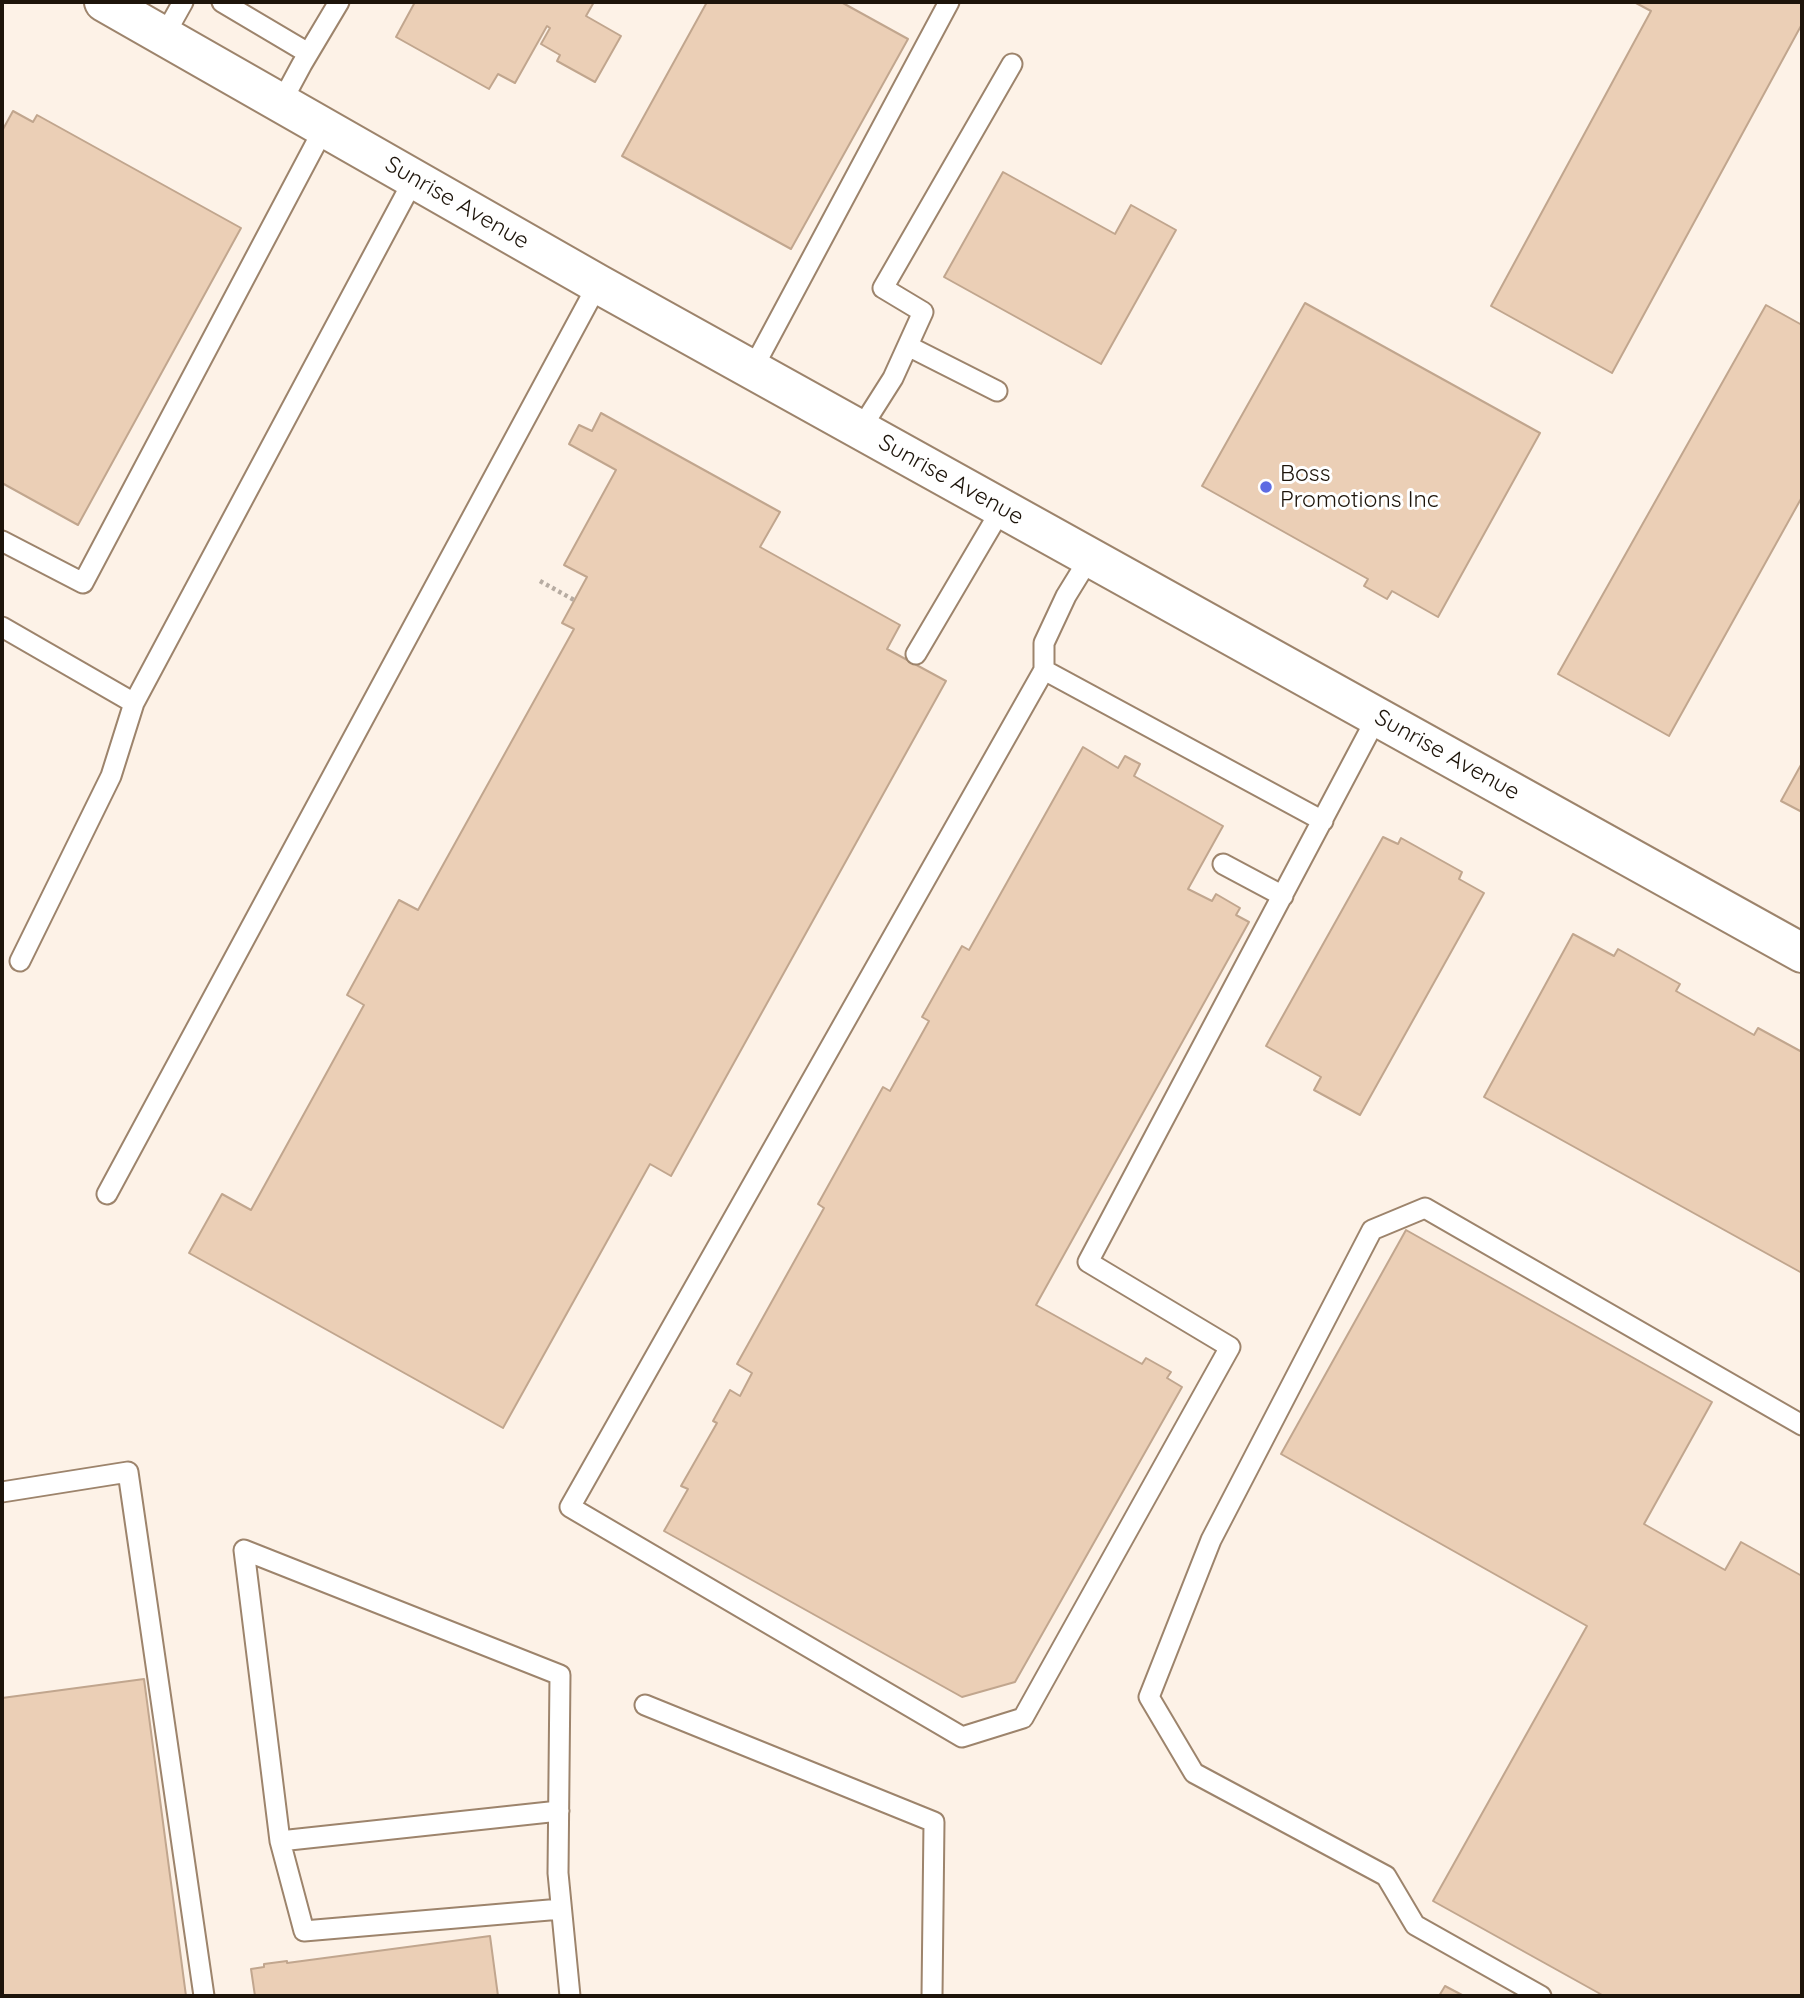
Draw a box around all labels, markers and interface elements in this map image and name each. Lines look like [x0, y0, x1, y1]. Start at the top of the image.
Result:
street label: Sunrise Avenue [380, 151, 534, 255]
street label: Sunrise Avenue [874, 429, 1028, 531]
place label: Boss Promotions Inc [1280, 460, 1439, 514]
marker: Boss Promotions Inc [1258, 479, 1274, 495]
street label: Sunrise Avenue [1370, 704, 1524, 806]

